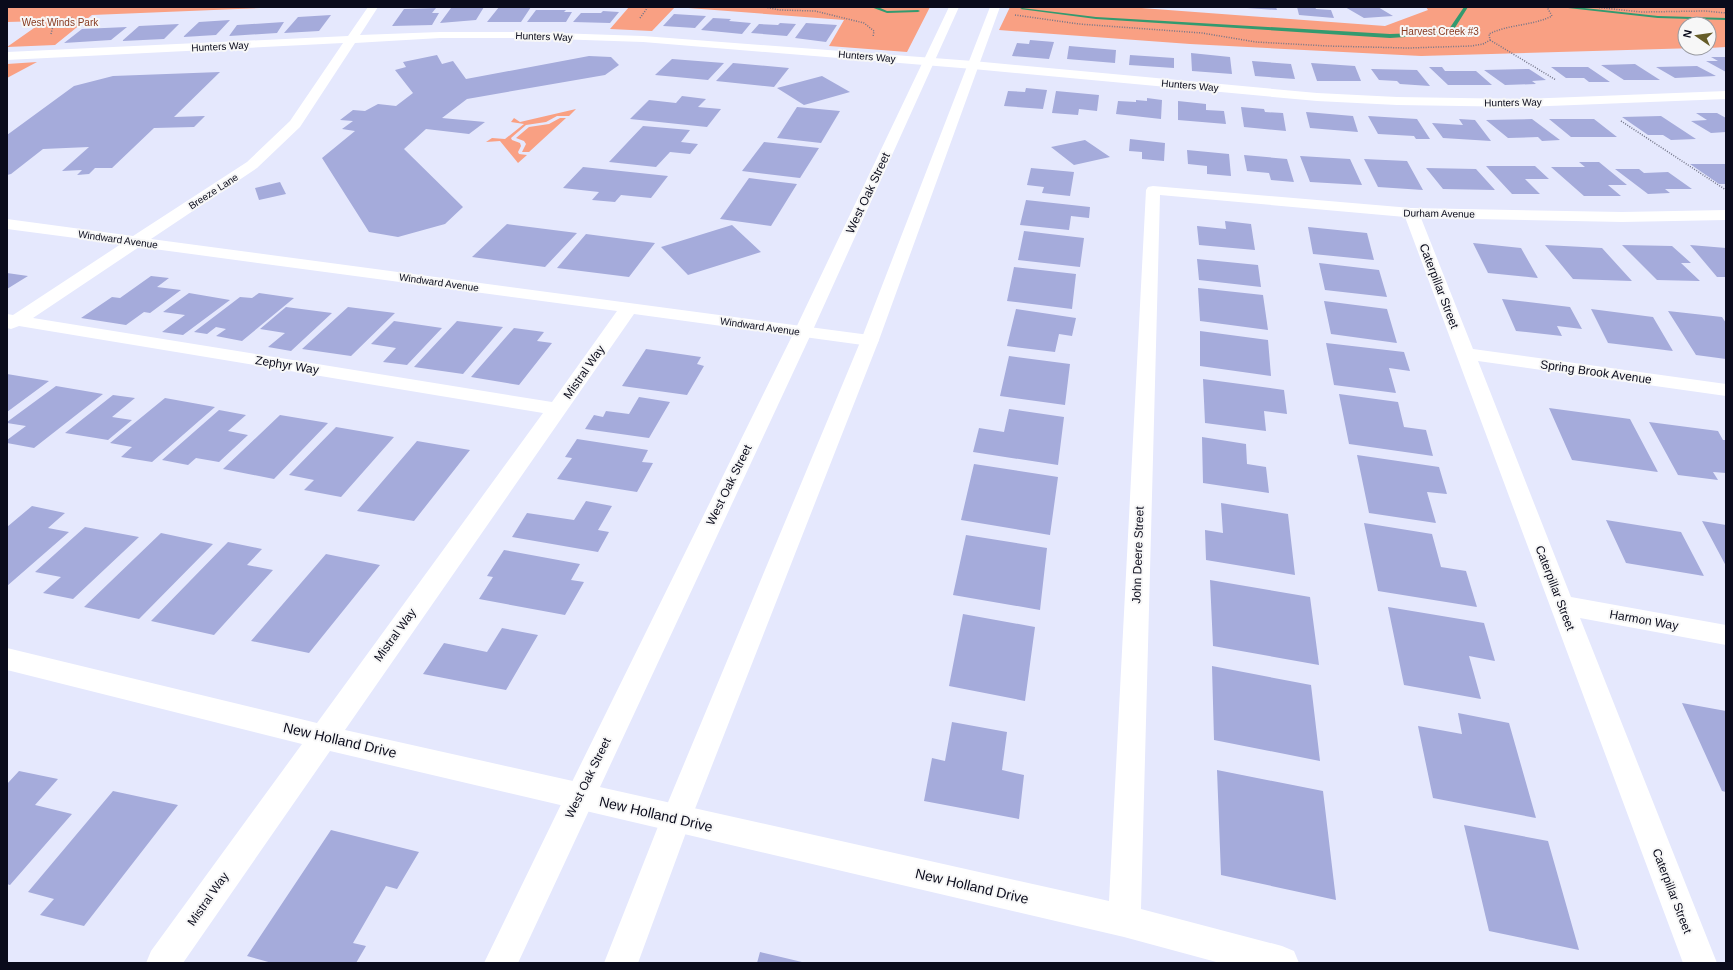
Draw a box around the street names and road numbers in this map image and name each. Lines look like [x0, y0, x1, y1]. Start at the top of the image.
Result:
street label: Hunters Way [515, 30, 573, 43]
street label: Hunters Way [191, 40, 249, 53]
street label: Hunters Way [838, 49, 896, 64]
street label: Hunters Way [1161, 78, 1219, 93]
street label: Hunters Way [1484, 96, 1542, 109]
street label: West Oak Street [843, 150, 893, 236]
street label: Breeze Lane [186, 171, 240, 211]
street label: Durham Avenue [1403, 207, 1475, 220]
street label: Windward Avenue [77, 228, 159, 251]
street label: Caterpillar Street [1416, 241, 1462, 331]
street label: Windward Avenue [398, 271, 480, 294]
street label: Windward Avenue [719, 315, 801, 338]
street label: Mistral Way [560, 342, 608, 402]
street label: Zephyr Way [254, 353, 320, 377]
street label: Spring Brook Avenue [1539, 357, 1653, 387]
street label: West Oak Street [703, 442, 755, 528]
street label: John Deere Street [1129, 505, 1147, 604]
street label: Caterpillar Street [1532, 543, 1578, 633]
street label: Mistral Way [371, 606, 419, 664]
street label: Harmon Way [1609, 607, 1679, 633]
street label: New Holland Drive [282, 719, 398, 761]
street label: West Oak Street [562, 735, 614, 821]
street label: New Holland Drive [598, 793, 714, 835]
street label: Caterpillar Street [1649, 846, 1695, 936]
street label: New Holland Drive [914, 865, 1030, 907]
street label: Mistral Way [184, 869, 232, 929]

